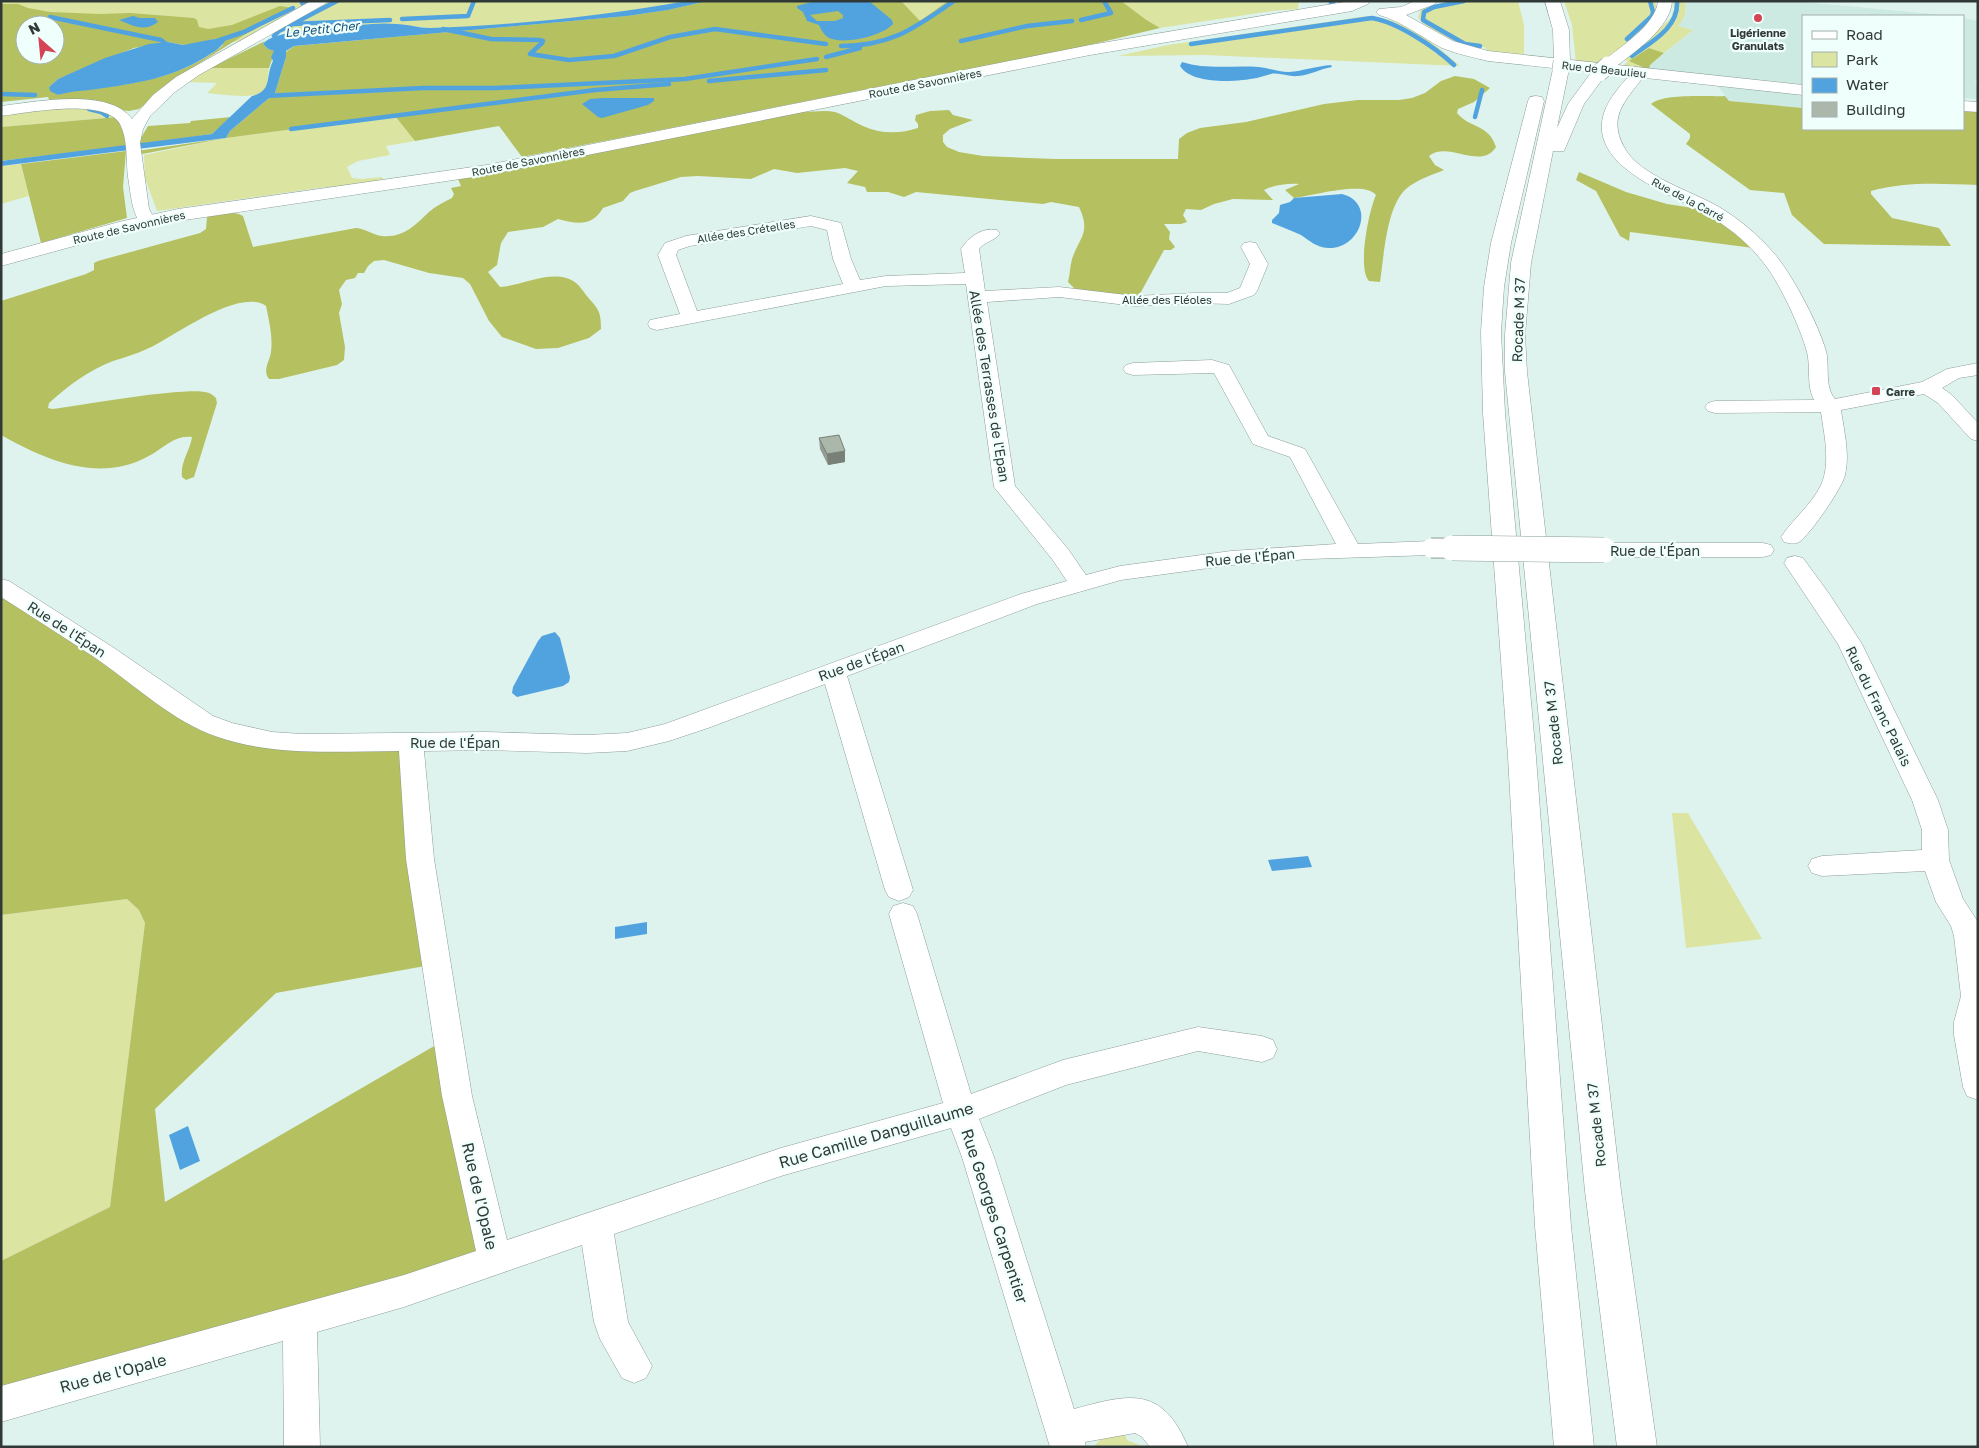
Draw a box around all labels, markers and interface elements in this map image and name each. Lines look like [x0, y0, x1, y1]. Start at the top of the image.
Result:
marker: Ligérienne Granulats [1752, 12, 1764, 24]
north arrow [15, 15, 65, 65]
legend [1802, 15, 1964, 130]
water label: Le Petit Cher [284, 17, 362, 40]
text: N [25, 18, 42, 38]
text: Road [1846, 25, 1883, 43]
place label: Ligérienne Granulats [1730, 26, 1787, 52]
text: Park [1846, 50, 1879, 68]
street label: Rue de Beaulieu [1561, 58, 1647, 80]
street label: Route de Savonnières [867, 66, 983, 100]
text: Water [1846, 75, 1889, 93]
text: Building [1846, 100, 1906, 118]
street label: Route de Savonnières [470, 144, 586, 178]
street label: Rue de la Carré [1650, 174, 1726, 224]
street label: Route de Savonnières [72, 208, 187, 246]
street label: Allée des Crételles [696, 217, 796, 245]
street label: Rocade M 37 [1508, 277, 1528, 363]
street label: Allée des Terrasses de l'Epan [966, 289, 1014, 483]
street label: Allée des Fléoles [1122, 293, 1212, 306]
marker: Carre [1870, 385, 1882, 397]
place label: Carre [1886, 385, 1916, 398]
street label: Rue de l'Épan [1610, 542, 1700, 559]
street label: Rue de l'Épan [1204, 545, 1296, 569]
street label: Rue de l'Épan [25, 597, 109, 661]
street label: Rue de l'Épan [816, 638, 906, 684]
street label: Rue du Franc Palais [1842, 643, 1916, 769]
street label: Rocade M 37 [1540, 680, 1566, 766]
street label: Rue de l'Épan [410, 734, 500, 751]
street label: Rocade M 37 [1583, 1082, 1609, 1168]
street label: Rue Camille Danguillaume [776, 1098, 976, 1172]
street label: Rue Georges Carpentier [957, 1126, 1033, 1306]
street label: Rue de l'Opale [458, 1140, 502, 1252]
street label: Rue de l'Opale [57, 1349, 169, 1397]

